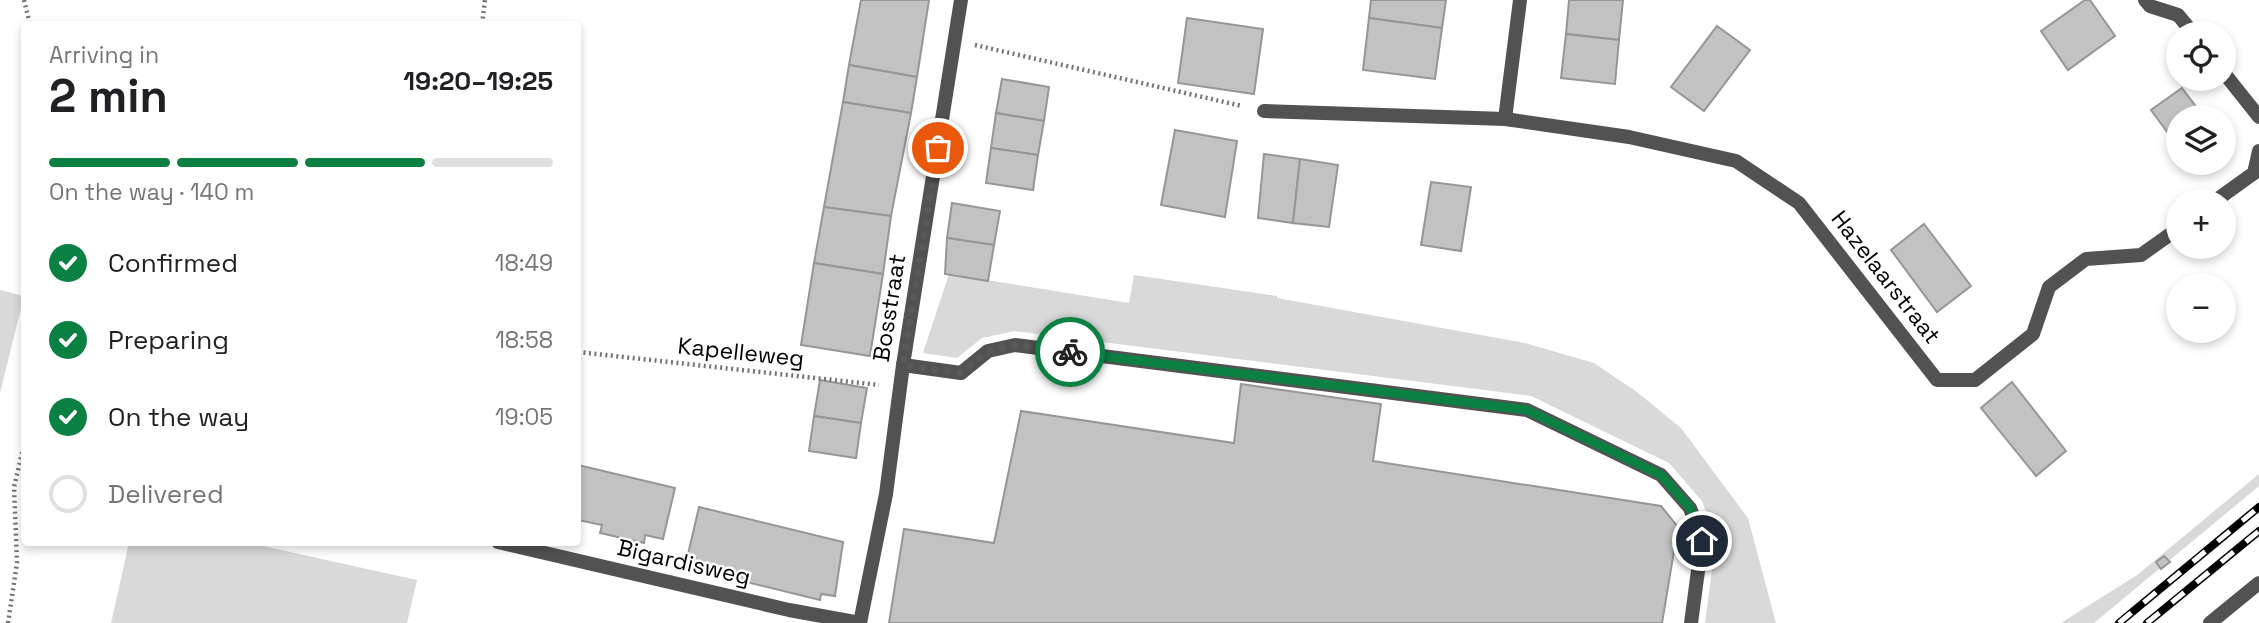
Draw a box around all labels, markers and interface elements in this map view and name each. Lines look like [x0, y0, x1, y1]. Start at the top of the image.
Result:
map controls [2166, 21, 2236, 343]
button: locate [2166, 21, 2236, 91]
text: Arriving in [49, 40, 159, 70]
text: 19:20–19:25 [403, 64, 553, 98]
text: 2 min [49, 67, 168, 125]
button: layers [2166, 105, 2236, 175]
pin [908, 118, 968, 178]
icon: bag [919, 129, 957, 167]
text: On the way · 140 m [49, 177, 254, 207]
button: + [2166, 189, 2236, 259]
street label: Hazelaarstraat [1825, 204, 1947, 350]
icon: check [49, 244, 87, 282]
text: Confirmed [108, 246, 238, 280]
text: 18:49 [495, 248, 553, 278]
street label: Bosstraat [866, 252, 912, 364]
button: − [2166, 273, 2236, 343]
courier [1035, 317, 1105, 387]
icon: check [49, 321, 87, 359]
text: Preparing [108, 323, 229, 357]
text: 18:58 [495, 325, 553, 355]
street label: Kapelleweg [676, 330, 806, 374]
icon: bike [1051, 333, 1089, 371]
icon: check [49, 398, 87, 436]
text: On the way [108, 400, 249, 434]
text: 19:05 [495, 402, 553, 432]
text: Delivered [108, 477, 224, 511]
pin [1672, 511, 1732, 571]
icon: home [1683, 522, 1721, 560]
street label: Bigardisweg [614, 532, 754, 592]

